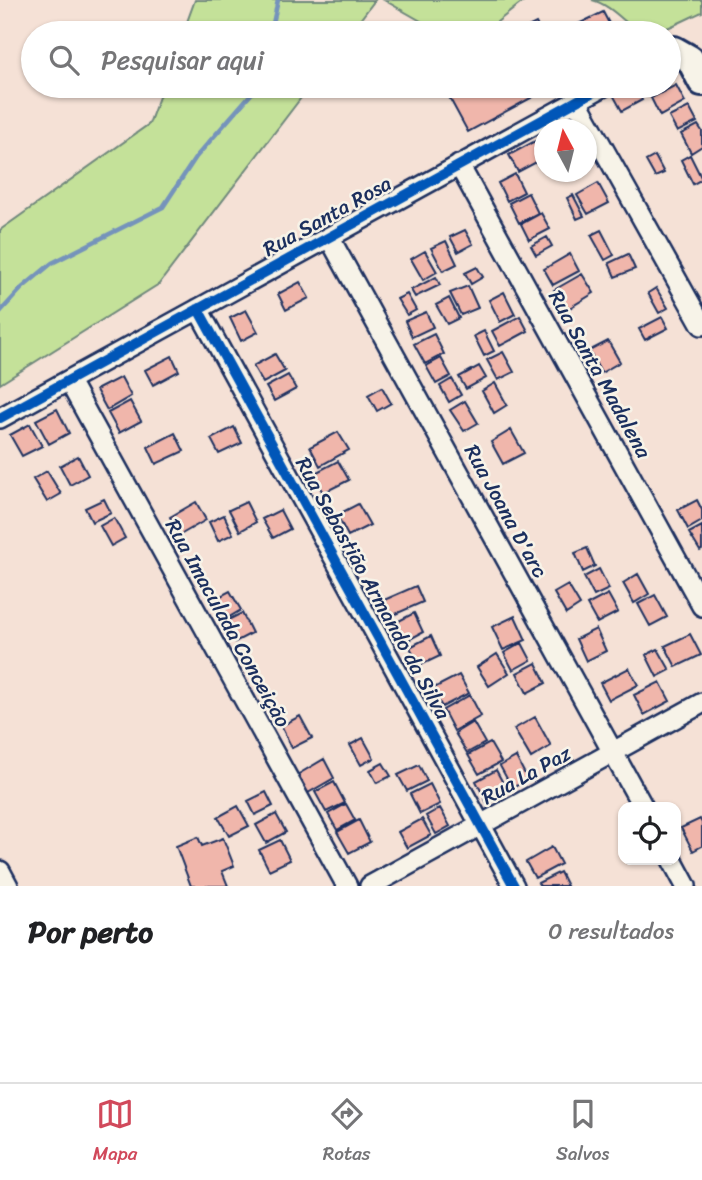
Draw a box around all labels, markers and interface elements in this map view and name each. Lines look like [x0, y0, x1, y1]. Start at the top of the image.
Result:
search box [21, 21, 681, 98]
text: Pesquisar aqui [101, 37, 264, 83]
icon: search [45, 41, 83, 79]
north arrow [534, 119, 597, 182]
street label: Rua Santa Rosa [255, 165, 399, 267]
street label: Rua Santa Madalena [538, 283, 662, 466]
street label: Rua Joana D'arc [453, 437, 559, 585]
street label: Rua Sebastião Armando da Silva [285, 449, 462, 727]
street label: Rua Imaculada Conceição [155, 511, 302, 735]
street label: Rua La Paz [474, 734, 579, 815]
map controls [618, 802, 681, 865]
button: locate [618, 802, 681, 865]
text: Por perto [28, 905, 153, 959]
text: 0 resultados [548, 911, 674, 952]
tab: Mapa [93, 1095, 137, 1170]
tab: Rotas [323, 1095, 371, 1170]
tab: Salvos [556, 1095, 609, 1170]

